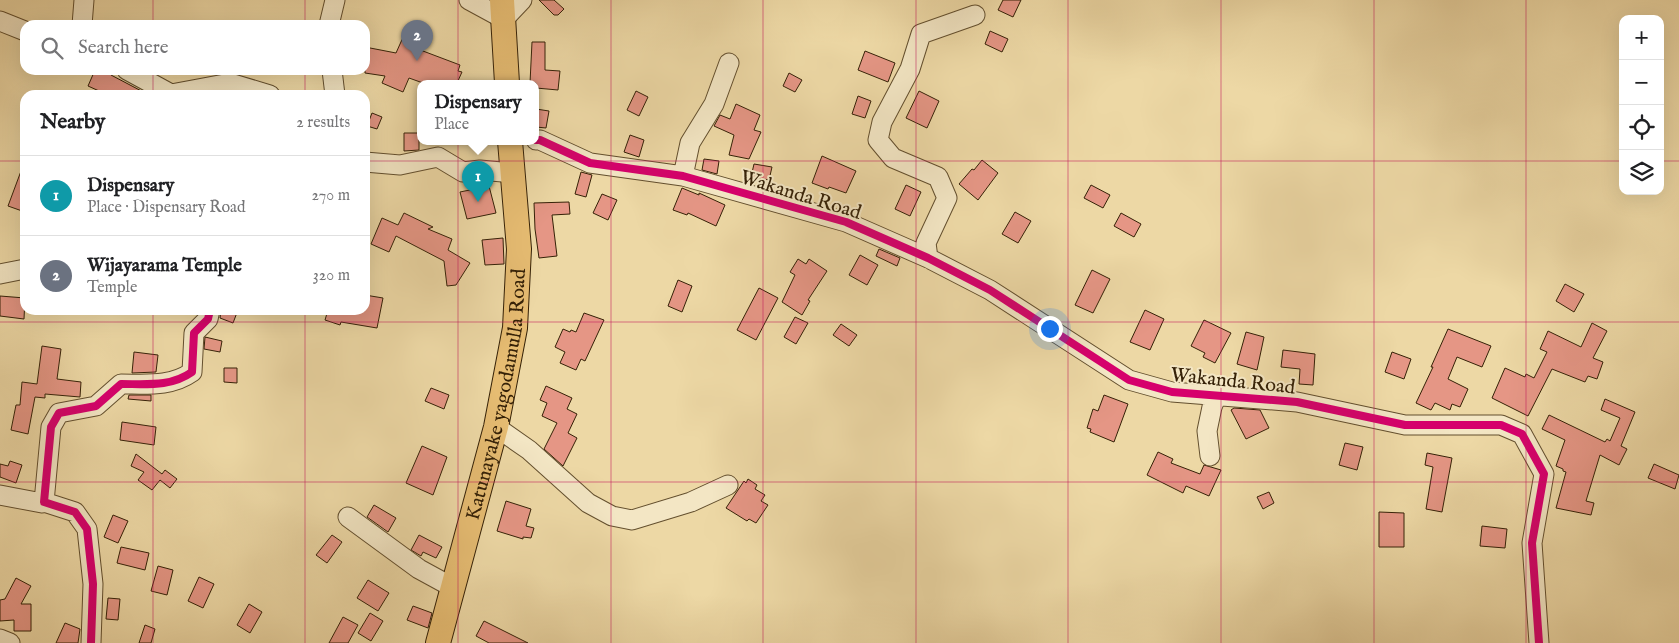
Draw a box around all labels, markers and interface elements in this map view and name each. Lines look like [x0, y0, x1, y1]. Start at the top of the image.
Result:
map controls [1619, 15, 1664, 195]
button: + [1619, 15, 1664, 60]
search box [20, 20, 370, 75]
pin: 2 [401, 20, 433, 61]
icon: search [38, 34, 66, 62]
text: Search here [78, 36, 169, 60]
button: − [1619, 60, 1664, 105]
popup [417, 80, 539, 145]
text: Dispensary [434, 91, 522, 115]
button: locate [1619, 105, 1664, 150]
text: Nearby [40, 109, 105, 136]
text: 2 results [296, 113, 350, 133]
text: Place [434, 115, 469, 135]
button: layers [1619, 150, 1664, 195]
pin: 1 [462, 161, 494, 202]
street label: Wakanda Road [737, 165, 864, 226]
text: Dispensary [87, 174, 174, 198]
text: 1 [53, 186, 59, 206]
text: 270 m [311, 186, 350, 206]
text: Place · Dispensary Road [87, 198, 246, 218]
text: Wijayarama Temple [87, 254, 242, 278]
text: 2 [52, 266, 60, 286]
text: 320 m [313, 266, 350, 286]
street label: Katunayake yagodamulla Road [461, 268, 532, 523]
text: Temple [87, 278, 137, 298]
your location [1037, 316, 1063, 342]
street label: Wakanda Road [1169, 363, 1297, 401]

